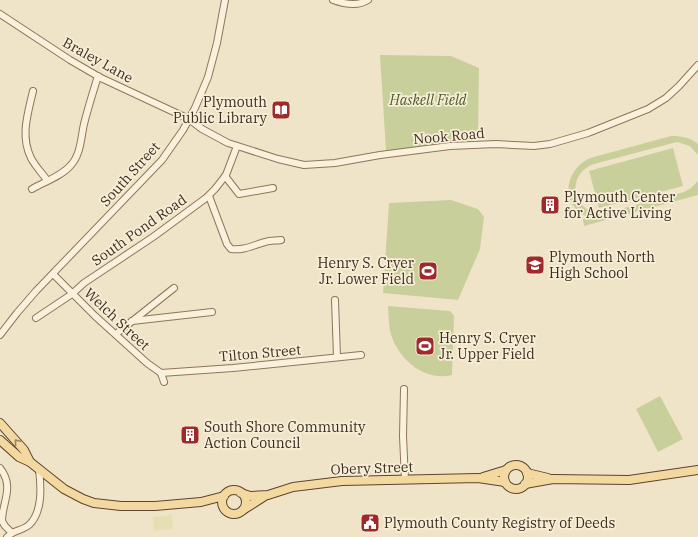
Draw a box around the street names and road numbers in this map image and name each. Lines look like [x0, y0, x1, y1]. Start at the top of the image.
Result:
street label: Braley Lane [60, 33, 136, 87]
street label: Nook Road [413, 124, 486, 148]
street label: South Street [96, 138, 164, 210]
street label: South Pond Road [88, 190, 191, 270]
street label: Welch Street [80, 284, 154, 354]
street label: Tilton Street [218, 340, 302, 366]
street label: Obery Street [330, 458, 414, 478]

